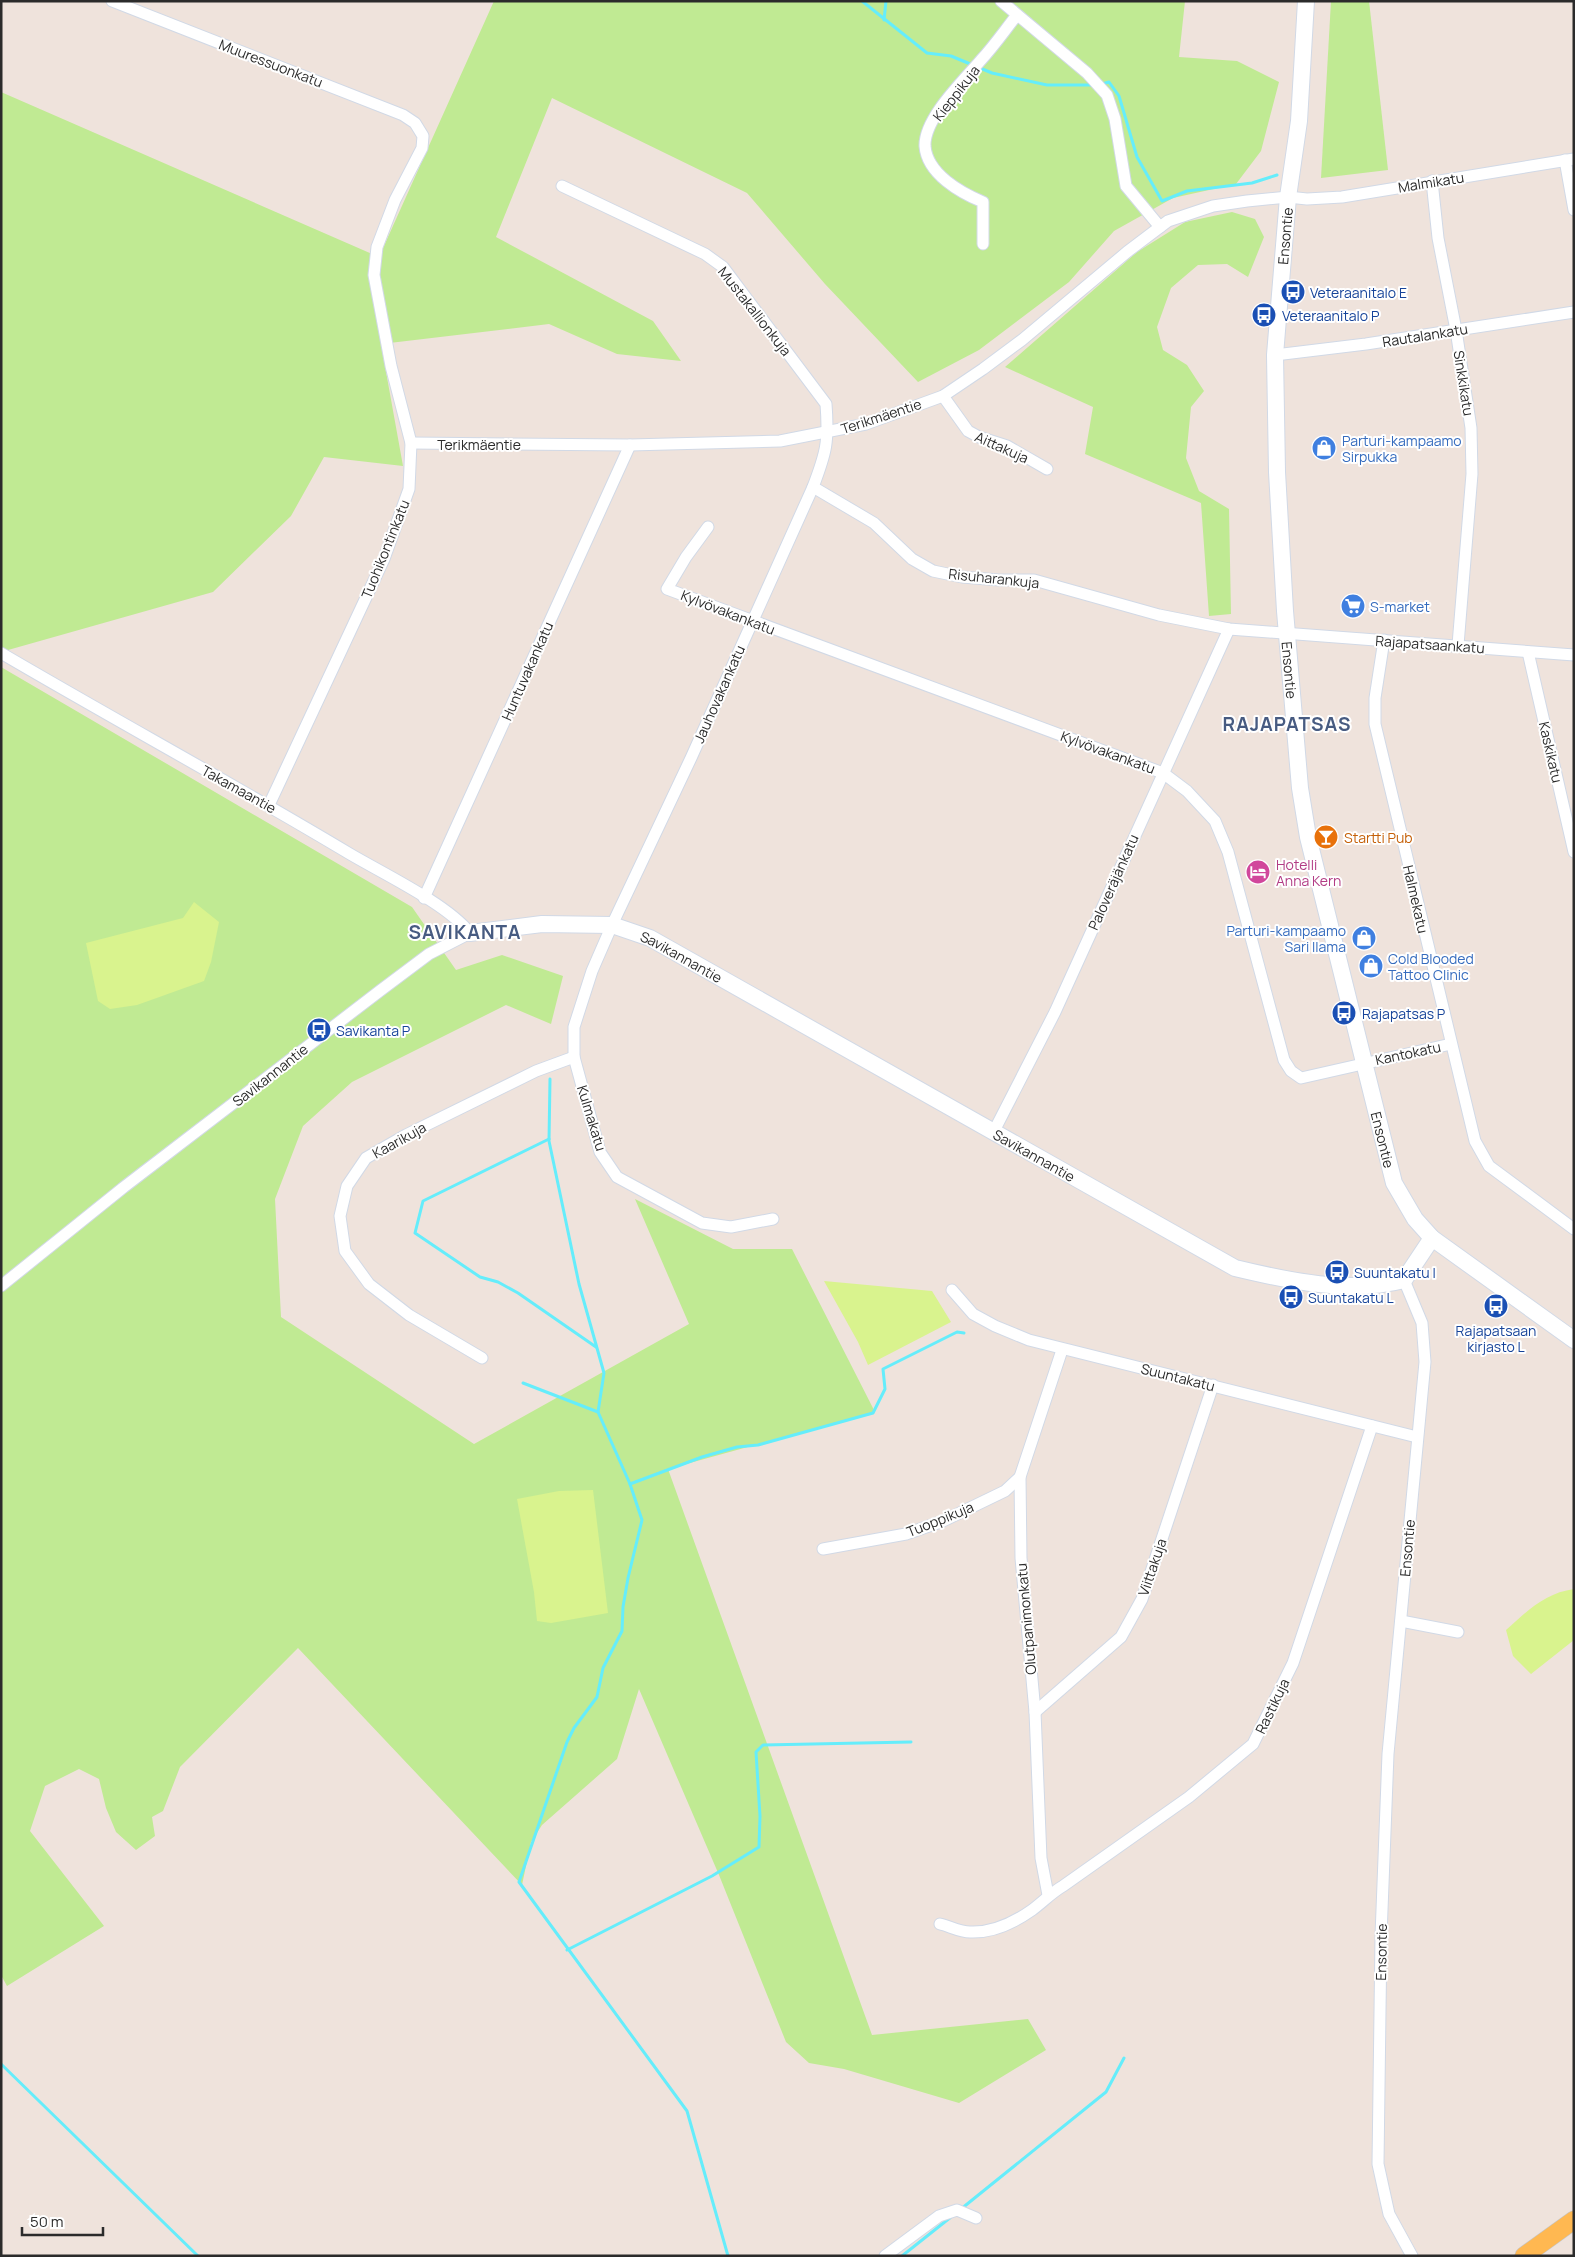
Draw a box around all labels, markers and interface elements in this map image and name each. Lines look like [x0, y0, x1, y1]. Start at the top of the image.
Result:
street label: Muuressuonkatu [216, 34, 326, 92]
street label: Kieppikuja [928, 61, 984, 125]
street label: Malmikatu [1397, 167, 1465, 197]
street label: Ensontie [1273, 207, 1297, 265]
street label: Mustakallionkuja [714, 262, 796, 360]
bus stop icon: Veteraanitalo E [1280, 279, 1306, 305]
place label: Veteraanitalo E [1310, 283, 1407, 302]
bus stop icon: Veteraanitalo P [1251, 302, 1277, 328]
place label: Veteraanitalo P [1282, 306, 1380, 325]
street label: Rautalankatu [1381, 319, 1469, 351]
street label: Sinkkikatu [1449, 349, 1479, 417]
street label: Terikmäentie [838, 394, 924, 438]
street label: Aittakuja [972, 427, 1032, 467]
place label: Parturi-kampaamo Sirpukka [1342, 431, 1462, 466]
street label: Terikmäentie [437, 435, 521, 454]
shop icon: Parturi-kampaamo Sirpukka [1311, 435, 1337, 461]
street label: Tuohikontinkatu [357, 497, 413, 601]
street label: Risuharankuja [948, 564, 1040, 592]
street label: Kylvövakankatu [678, 585, 778, 639]
supermarket icon: S-market [1340, 593, 1366, 619]
place label: S-market [1370, 597, 1430, 616]
street label: Huntuvakankatu [497, 619, 557, 723]
street label: Rajapatsaankatu [1375, 631, 1485, 657]
street label: Ensontie [1278, 641, 1302, 699]
street label: Jauhovakankatu [689, 642, 749, 746]
district label: RAJAPATSAS [1223, 711, 1351, 737]
street label: Kaskikatu [1535, 720, 1567, 784]
street label: Kylvövakankatu [1058, 726, 1158, 778]
street label: Takamaantie [198, 761, 280, 817]
bar icon: Startti Pub [1313, 824, 1339, 850]
place label: Startti Pub [1344, 828, 1413, 847]
street label: Paloveräjänkatu [1083, 831, 1143, 933]
place label: Hotelli Anna Kern [1276, 855, 1341, 890]
hotel icon: Hotelli Anna Kern [1245, 859, 1271, 885]
street label: Halmekatu [1399, 863, 1433, 935]
district label: SAVIKANTA [409, 919, 521, 945]
place label: Parturi-kampaamo Sari Ilama [1226, 921, 1346, 956]
shop icon: Parturi-kampaamo Sari Ilama [1351, 925, 1377, 951]
street label: Savikannantie [638, 926, 726, 986]
place label: Cold Blooded Tattoo Clinic [1388, 949, 1474, 984]
shop icon: Cold Blooded Tattoo Clinic [1358, 953, 1384, 979]
bus stop icon: Rajapatsas P [1331, 1000, 1357, 1026]
place label: Rajapatsas P [1362, 1004, 1446, 1023]
bus stop icon: Savikanta P [306, 1017, 332, 1043]
place label: Savikanta P [336, 1021, 411, 1040]
street label: Kantokatu [1373, 1037, 1443, 1069]
street label: Savikannantie [228, 1039, 312, 1111]
street label: Kulmakatu [573, 1083, 611, 1153]
street label: Ensontie [1367, 1110, 1399, 1170]
street label: Kaarikuja [369, 1117, 429, 1163]
street label: Savikannantie [990, 1124, 1079, 1185]
bus stop icon: Suuntakatu I [1324, 1259, 1350, 1285]
place label: Suuntakatu I [1354, 1263, 1436, 1282]
bus stop icon: Suuntakatu L [1278, 1284, 1304, 1310]
place label: Suuntakatu L [1308, 1288, 1394, 1307]
bus stop icon: Rajapatsaan kirjasto L [1483, 1293, 1509, 1319]
place label: Rajapatsaan kirjasto L [1456, 1321, 1536, 1356]
street label: Suuntakatu [1139, 1359, 1217, 1395]
street label: Tuoppikuja [904, 1497, 976, 1541]
street label: Ensontie [1395, 1519, 1419, 1577]
street label: Viittakuja [1133, 1536, 1171, 1598]
street label: Olutpanimonkatu [1012, 1562, 1040, 1676]
street label: Rastikuja [1250, 1675, 1294, 1737]
street label: Ensontie [1371, 1923, 1391, 1981]
scale bar [22, 2204, 104, 2236]
text: 50 m [30, 2211, 64, 2232]

